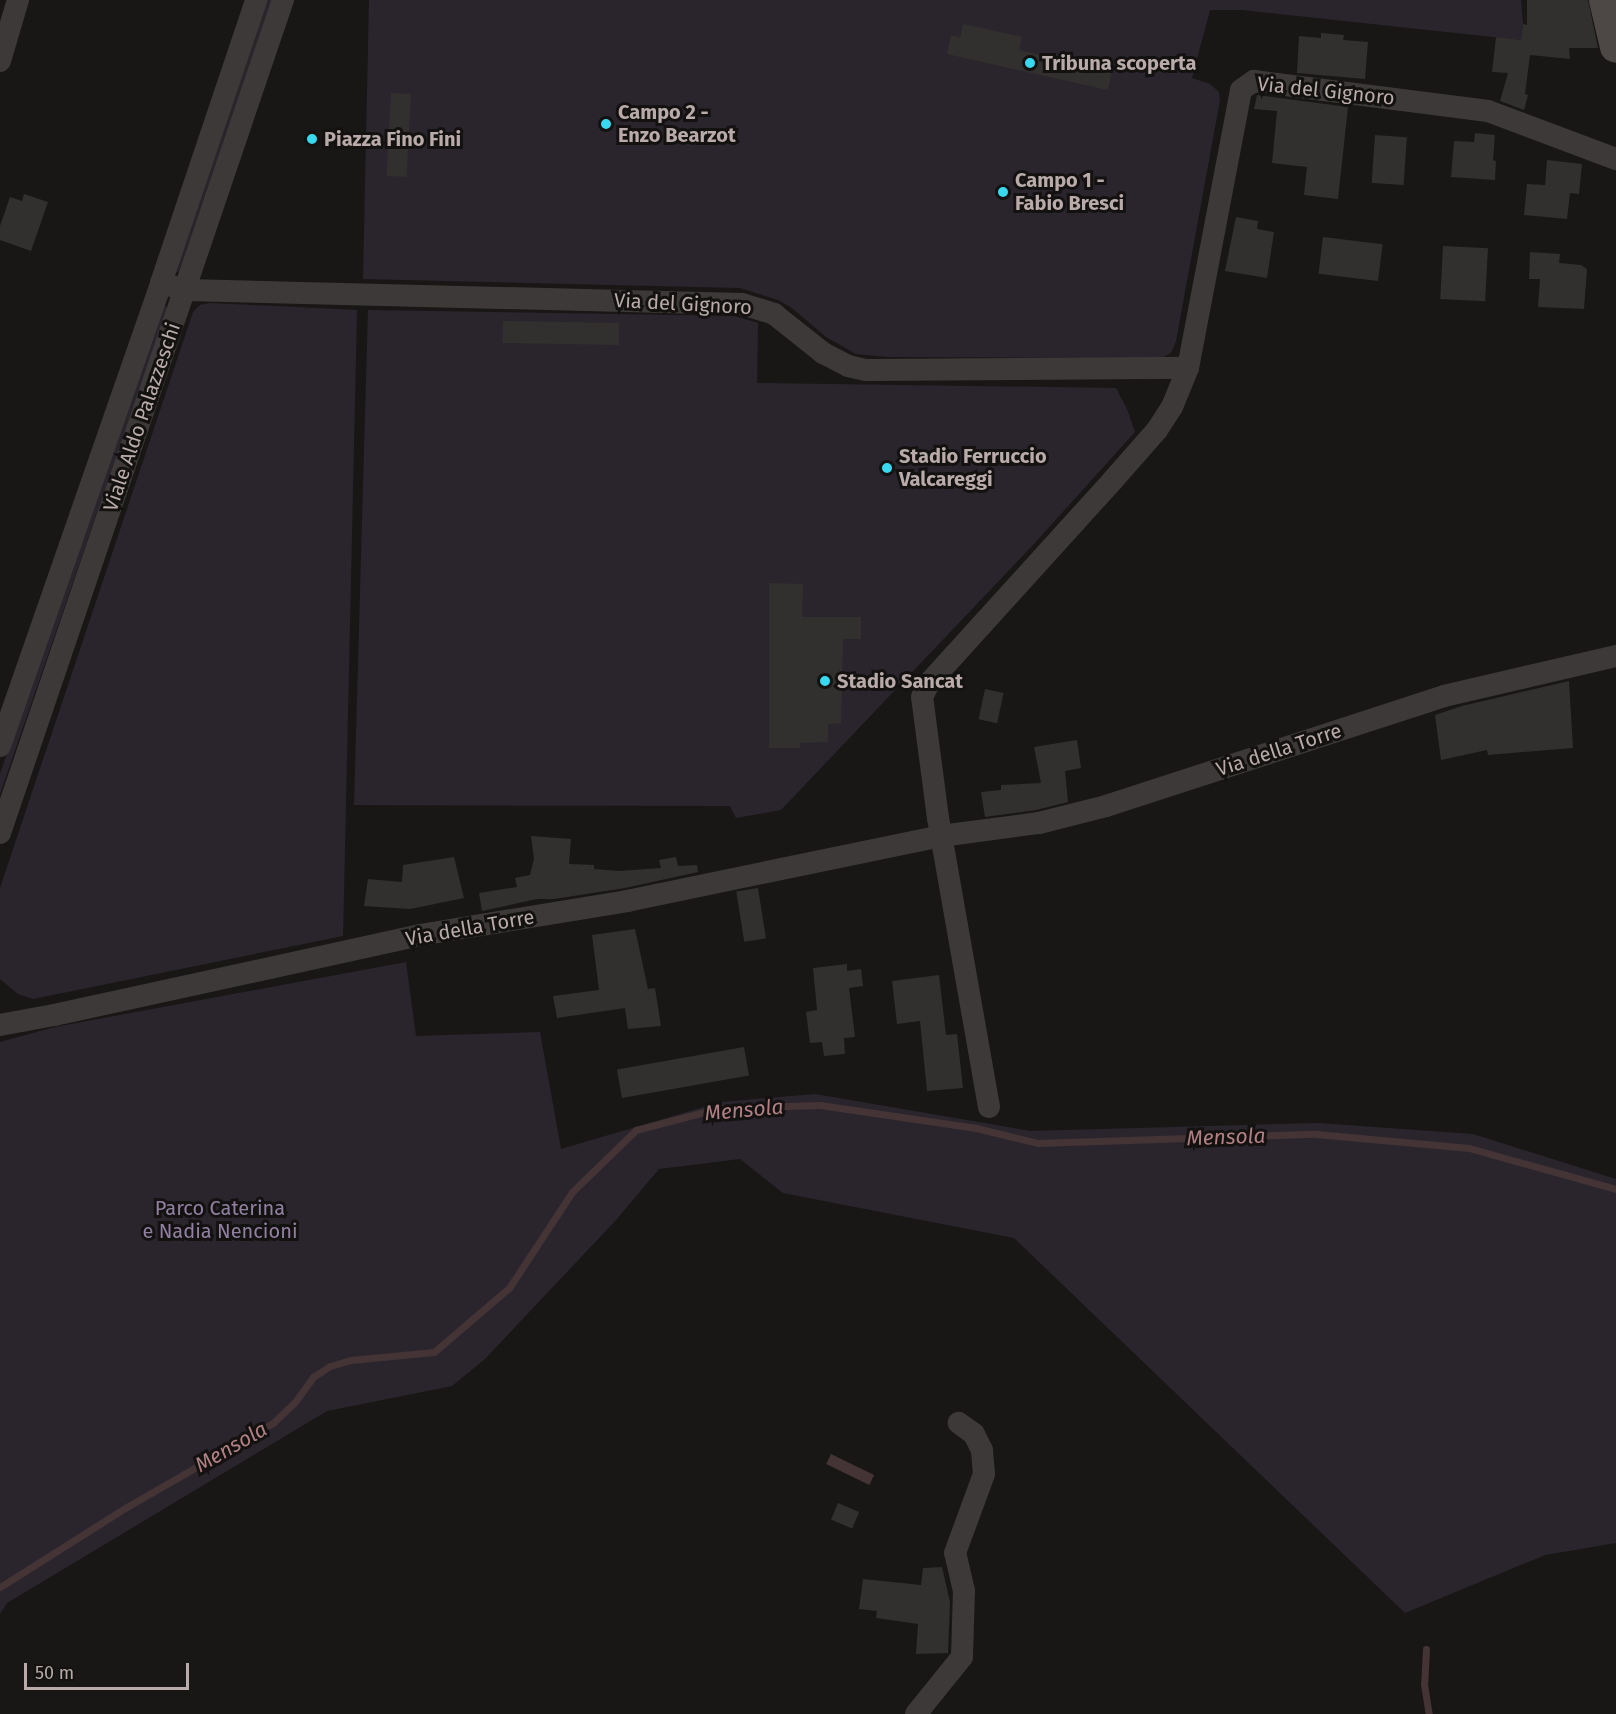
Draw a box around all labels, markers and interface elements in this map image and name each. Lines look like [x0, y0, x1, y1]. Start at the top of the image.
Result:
place label: Tribuna scoperta [1042, 51, 1196, 75]
marker: Tribuna scoperta [1023, 56, 1037, 70]
street label: Via del Gignoro [1256, 72, 1396, 110]
place label: Campo 2 - Enzo Bearzot [618, 100, 736, 147]
marker: Campo 2 - Enzo Bearzot [599, 117, 613, 131]
place label: Piazza Fino Fini [324, 127, 461, 151]
marker: Piazza Fino Fini [305, 132, 319, 146]
place label: Campo 1 - Fabio Bresci [1015, 168, 1124, 215]
marker: Campo 1 - Fabio Bresci [996, 185, 1010, 199]
street label: Via del Gignoro [614, 288, 752, 320]
street label: Viale Aldo Palazzeschi [98, 320, 186, 514]
place label: Stadio Ferruccio Valcareggi [899, 444, 1047, 491]
marker: Stadio Ferruccio Valcareggi [880, 461, 894, 475]
place label: Stadio Sancat [837, 669, 963, 693]
marker: Stadio Sancat [818, 674, 832, 688]
street label: Via della Torre [1213, 718, 1345, 782]
street label: Via della Torre [404, 905, 536, 951]
water label: Mensola [704, 1094, 784, 1126]
water label: Mensola [1186, 1123, 1266, 1151]
park label: Parco Caterina e Nadia Nencioni [142, 1196, 298, 1243]
water label: Mensola [191, 1416, 271, 1478]
scale bar [27, 1651, 192, 1689]
text: 50 m [35, 1662, 74, 1684]

